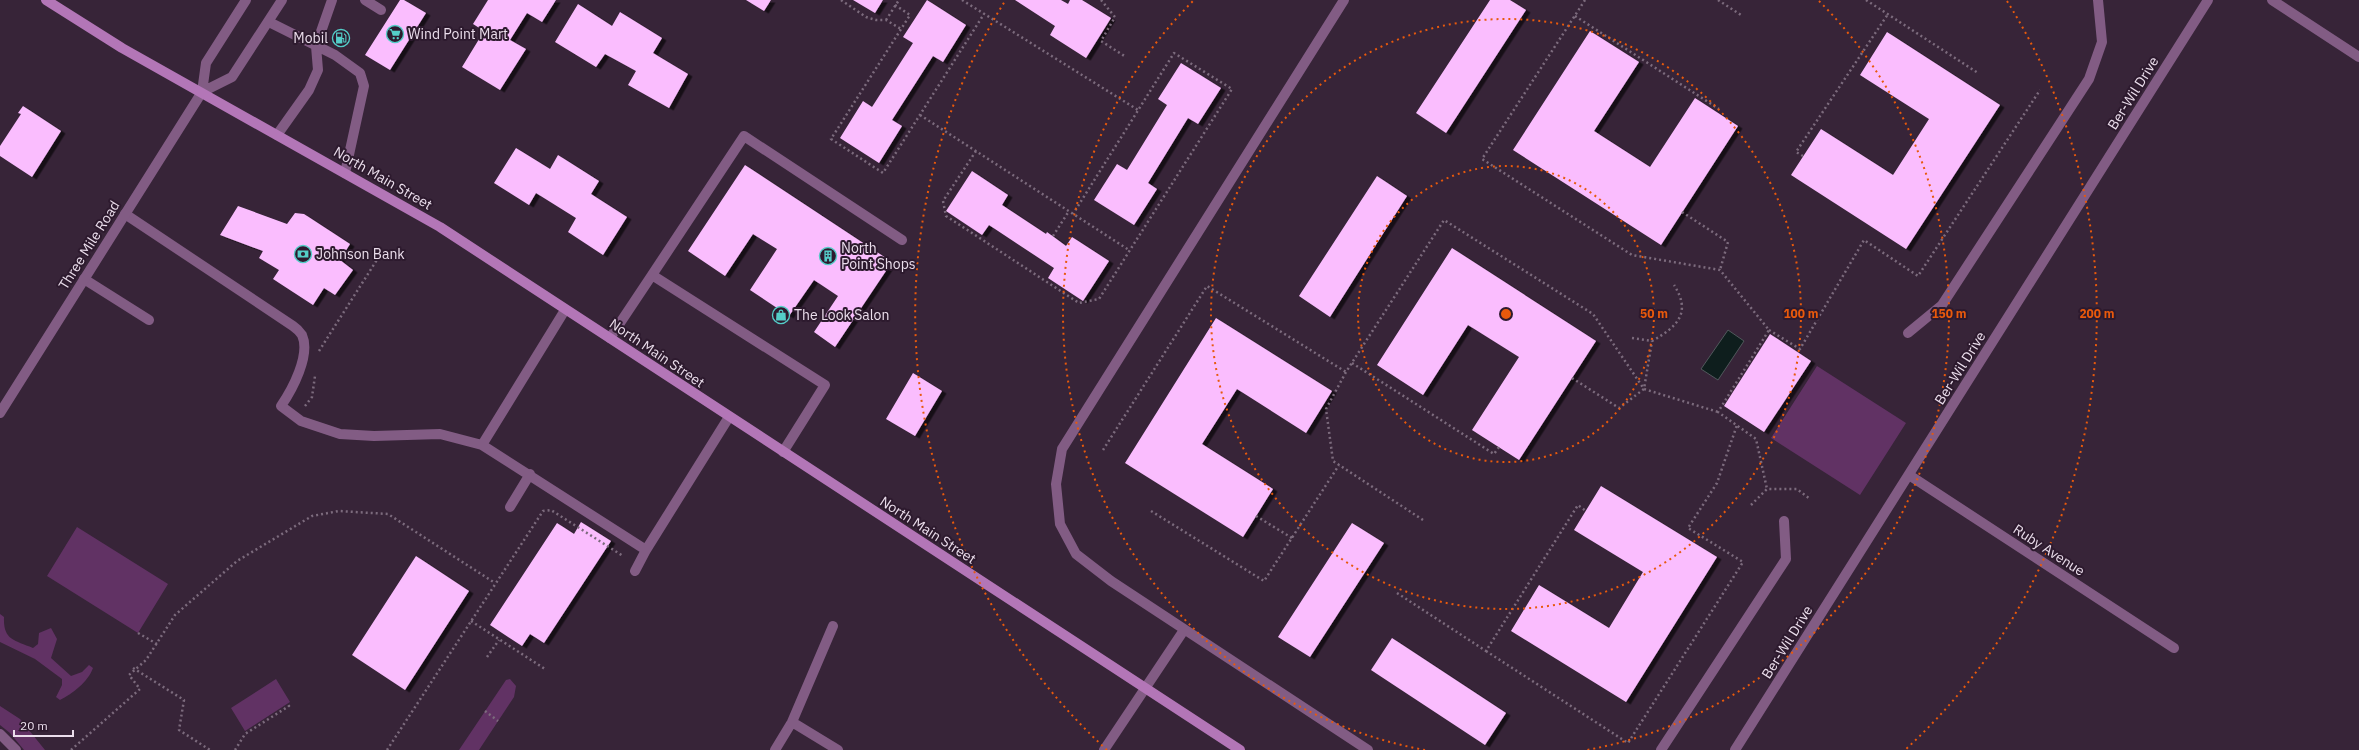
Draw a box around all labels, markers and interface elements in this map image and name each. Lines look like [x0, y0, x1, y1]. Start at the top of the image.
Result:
supermarket icon: Wind Point Mart [385, 24, 405, 44]
place label: Wind Point Mart [408, 25, 508, 43]
fuel station icon: Mobil [331, 28, 351, 48]
place label: Mobil [293, 29, 328, 47]
street label: Ber-Wil Drive [2103, 53, 2163, 133]
street label: North Main Street [330, 142, 436, 214]
street label: Three Mile Road [54, 197, 124, 293]
place label: North Point Shops [841, 239, 916, 273]
bank icon: Johnson Bank [293, 244, 313, 264]
place label: Johnson Bank [316, 245, 405, 263]
building icon: North Point Shops [818, 246, 838, 266]
shop icon: The Look Salon [771, 305, 791, 325]
place label: The Look Salon [794, 306, 889, 324]
text: 50 m [1640, 306, 1668, 321]
text: 100 m [1783, 306, 1819, 321]
text: 150 m [1931, 306, 1967, 321]
text: 200 m [2079, 306, 2115, 321]
centre of rings [1499, 307, 1513, 321]
street label: North Main Street [606, 314, 708, 392]
street label: Ber-Wil Drive [1930, 328, 1990, 408]
street label: North Main Street [877, 492, 980, 568]
street label: Ruby Avenue [2010, 520, 2089, 580]
street label: Ber-Wil Drive [1757, 602, 1817, 682]
scale bar [14, 712, 73, 738]
text: 20 m [20, 718, 48, 733]

